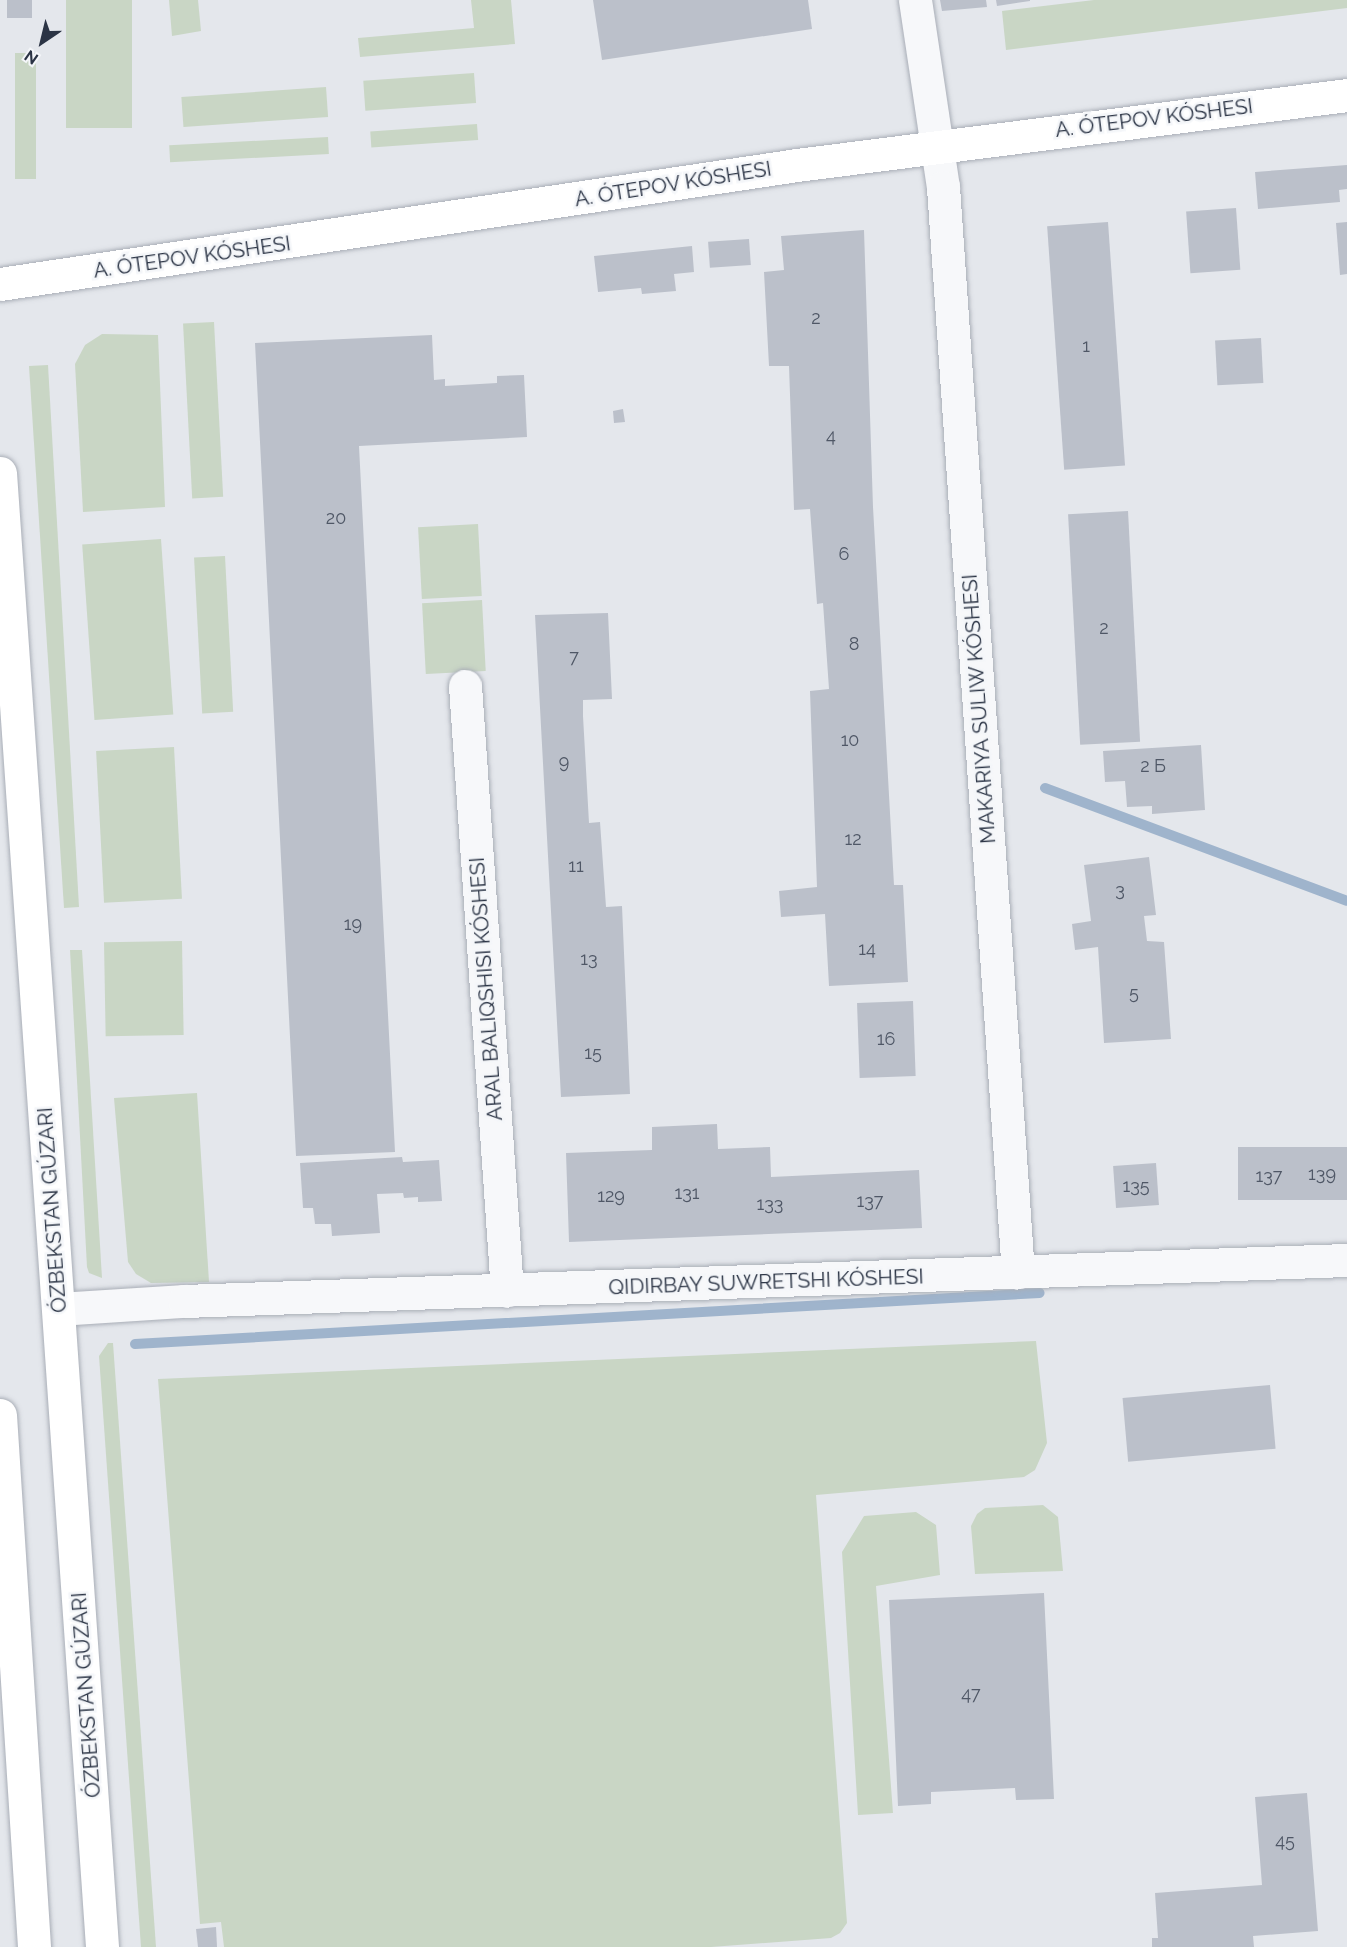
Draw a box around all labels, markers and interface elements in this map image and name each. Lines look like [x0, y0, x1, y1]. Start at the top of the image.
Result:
north arrow [12, 12, 72, 72]
text: N [21, 46, 42, 68]
street label: A. ÓTEPOV KÓSHESI [1053, 93, 1255, 143]
street label: A. ÓTEPOV KÓSHESI [572, 156, 774, 212]
street label: A. ÓTEPOV KÓSHESI [91, 231, 293, 283]
house number: 2 [811, 307, 821, 329]
house number: 1 [1082, 335, 1090, 357]
house number: 4 [826, 425, 836, 447]
house number: 20 [326, 507, 346, 529]
house number: 6 [839, 543, 849, 565]
street label: MAKARIYA SULIW KÓSHESI [957, 573, 1001, 845]
house number: 2 [1099, 617, 1109, 639]
house number: 8 [849, 633, 859, 655]
house number: 7 [569, 646, 579, 668]
house number: 10 [841, 729, 859, 751]
house number: 9 [559, 751, 569, 773]
house number: 2 Б [1140, 755, 1166, 777]
house number: 12 [844, 828, 862, 850]
house number: 11 [568, 855, 584, 877]
street label: ARAL BALIQSHISI KÓSHESI [464, 856, 508, 1122]
house number: 3 [1115, 879, 1125, 901]
house number: 19 [344, 913, 362, 935]
house number: 14 [858, 938, 876, 960]
house number: 13 [580, 948, 598, 970]
house number: 5 [1129, 982, 1139, 1004]
house number: 16 [877, 1028, 895, 1050]
house number: 15 [584, 1042, 602, 1064]
street label: ÓZBEKSTAN GÚZARI [32, 1106, 72, 1314]
house number: 139 [1308, 1163, 1336, 1185]
house number: 137 [1256, 1165, 1282, 1187]
house number: 135 [1122, 1175, 1150, 1197]
house number: 131 [674, 1182, 700, 1204]
house number: 129 [597, 1185, 625, 1207]
house number: 137 [857, 1190, 883, 1212]
house number: 133 [757, 1193, 783, 1215]
street label: QIDIRBAY SUWRETSHI KÓSHESI [608, 1264, 924, 1300]
street label: ÓZBEKSTAN GÚZARI [66, 1591, 106, 1799]
house number: 47 [961, 1683, 981, 1705]
house number: 45 [1275, 1830, 1295, 1852]

